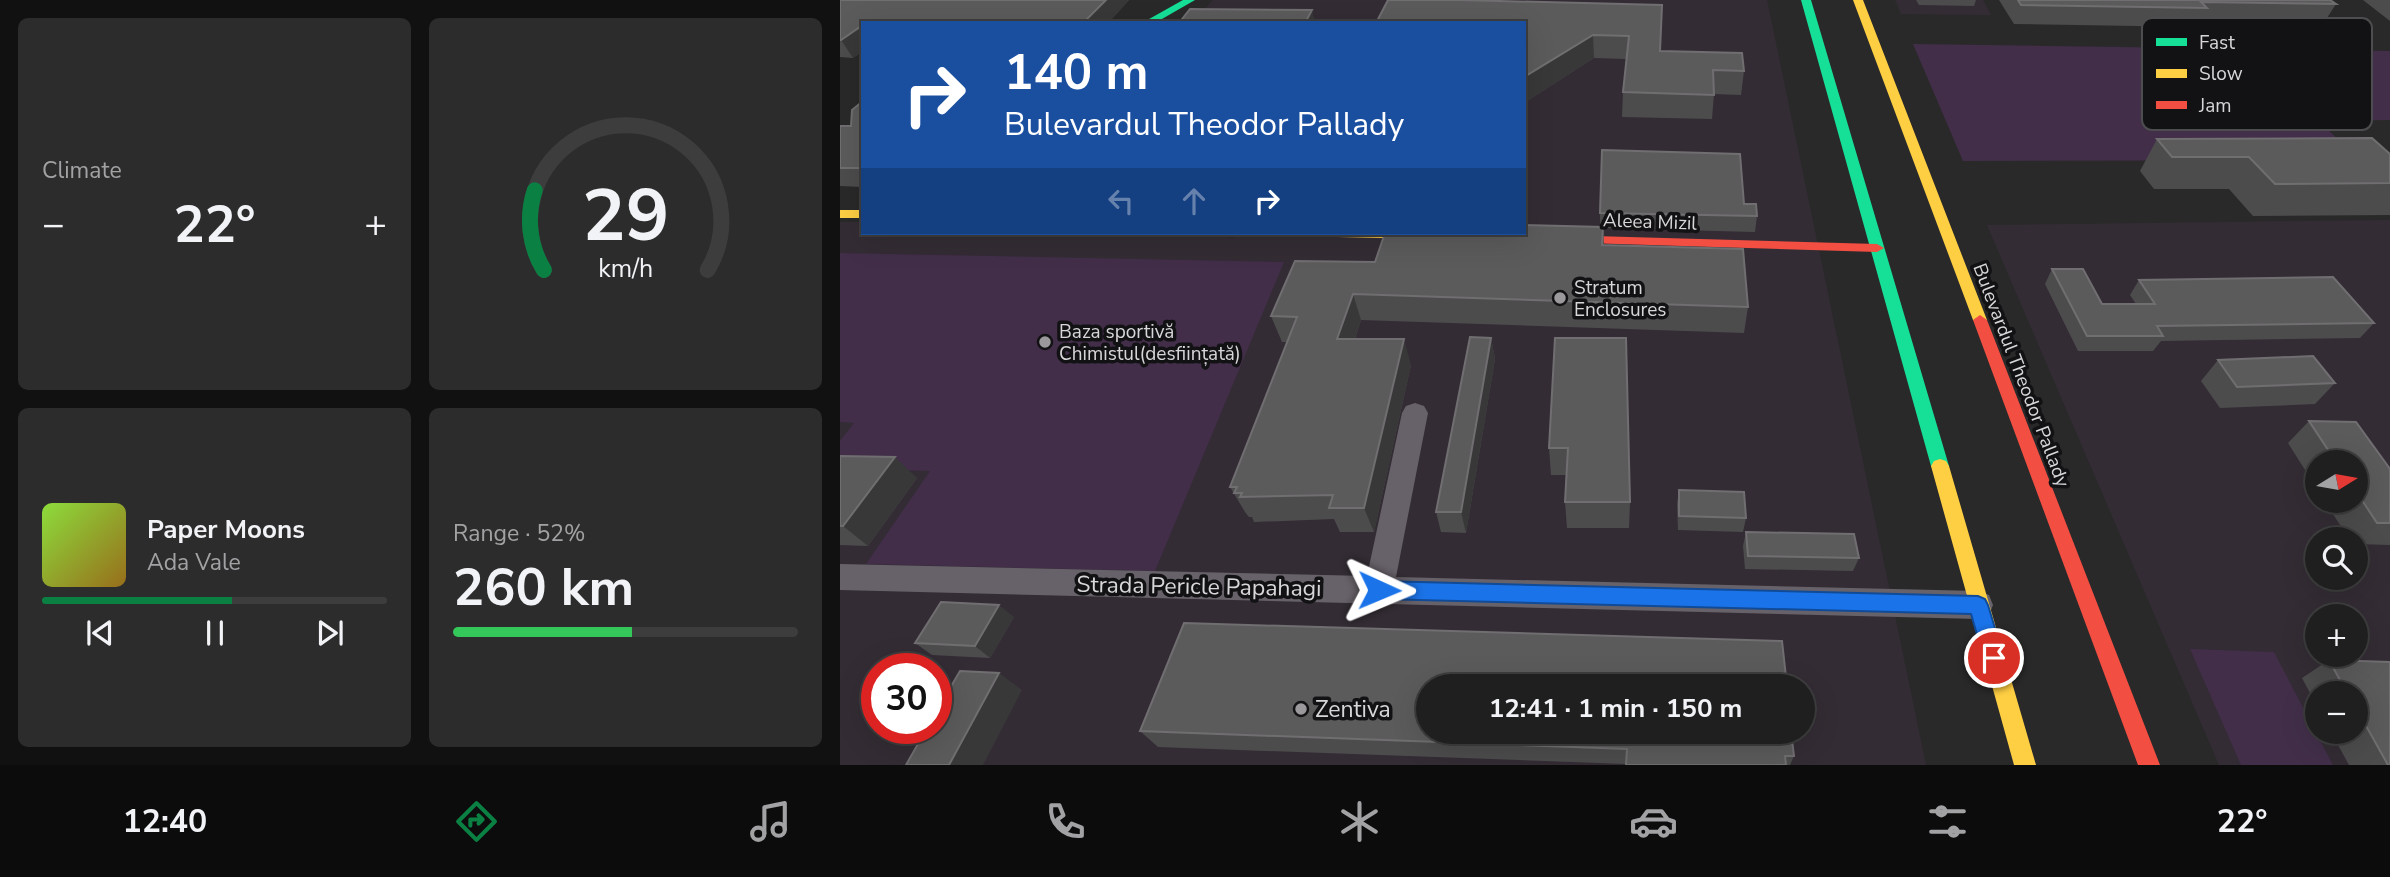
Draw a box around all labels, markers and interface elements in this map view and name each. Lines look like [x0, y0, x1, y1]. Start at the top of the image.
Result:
legend [2142, 18, 2372, 130]
text: Fast [2199, 30, 2235, 56]
text: 140 m [1004, 39, 1148, 106]
icon: right [889, 49, 980, 140]
text: Slow [2199, 61, 2243, 87]
text: Jam [2198, 93, 2232, 119]
text: Bulevardul Theodor Pallady [1004, 103, 1404, 146]
text: Climate [42, 155, 122, 186]
text: 29 [582, 166, 669, 266]
icon: left [1102, 182, 1140, 220]
icon: ahead [1175, 182, 1213, 220]
icon: right [1248, 182, 1286, 220]
text: 22° [173, 189, 256, 260]
text: − [42, 199, 65, 250]
text: + [364, 199, 387, 250]
street label: Aleea Mizil [1603, 207, 1698, 237]
text: km/h [598, 252, 653, 286]
street label: Bulevardul Theodor Pallady [1966, 260, 2076, 491]
place label: Stratum Enclosures [1574, 275, 1667, 323]
marker: Stratum Enclosures [1552, 290, 1568, 306]
place label: Baza sportivă Chimistul(desființată) [1059, 319, 1241, 367]
marker: Baza sportivă Chimistul(desființată) [1037, 334, 1053, 350]
north arrow [2305, 450, 2368, 513]
map controls [2305, 450, 2368, 744]
text: Paper Moons [147, 512, 305, 547]
text: Range · 52% [453, 518, 585, 549]
button: search [2305, 527, 2368, 590]
text: Ada Vale [147, 547, 241, 578]
text: 260 km [453, 552, 634, 623]
position arrow [1342, 553, 1416, 627]
street label: Strada Pericle Papahagi [1076, 569, 1322, 604]
button: + [2305, 604, 2368, 667]
icon: previous [81, 614, 119, 652]
icon: pause [196, 614, 234, 652]
icon: next [311, 614, 349, 652]
pin [1964, 628, 2024, 688]
icon: arrive [1975, 639, 2013, 677]
speed limit sign: 30 [861, 653, 952, 744]
button: − [2305, 681, 2368, 744]
text: 12:41 · 1 min · 150 m [1489, 691, 1742, 726]
place label: Zentiva [1315, 694, 1391, 725]
marker: Zentiva [1293, 701, 1309, 717]
icon: directions [452, 797, 501, 846]
icon: music [746, 797, 795, 846]
icon: phone [1041, 797, 1090, 846]
icon: climate [1335, 797, 1384, 846]
icon: car [1629, 797, 1678, 846]
icon: filters [1923, 797, 1972, 846]
text: 12:40 [123, 800, 207, 843]
text: 22° [2217, 800, 2267, 843]

